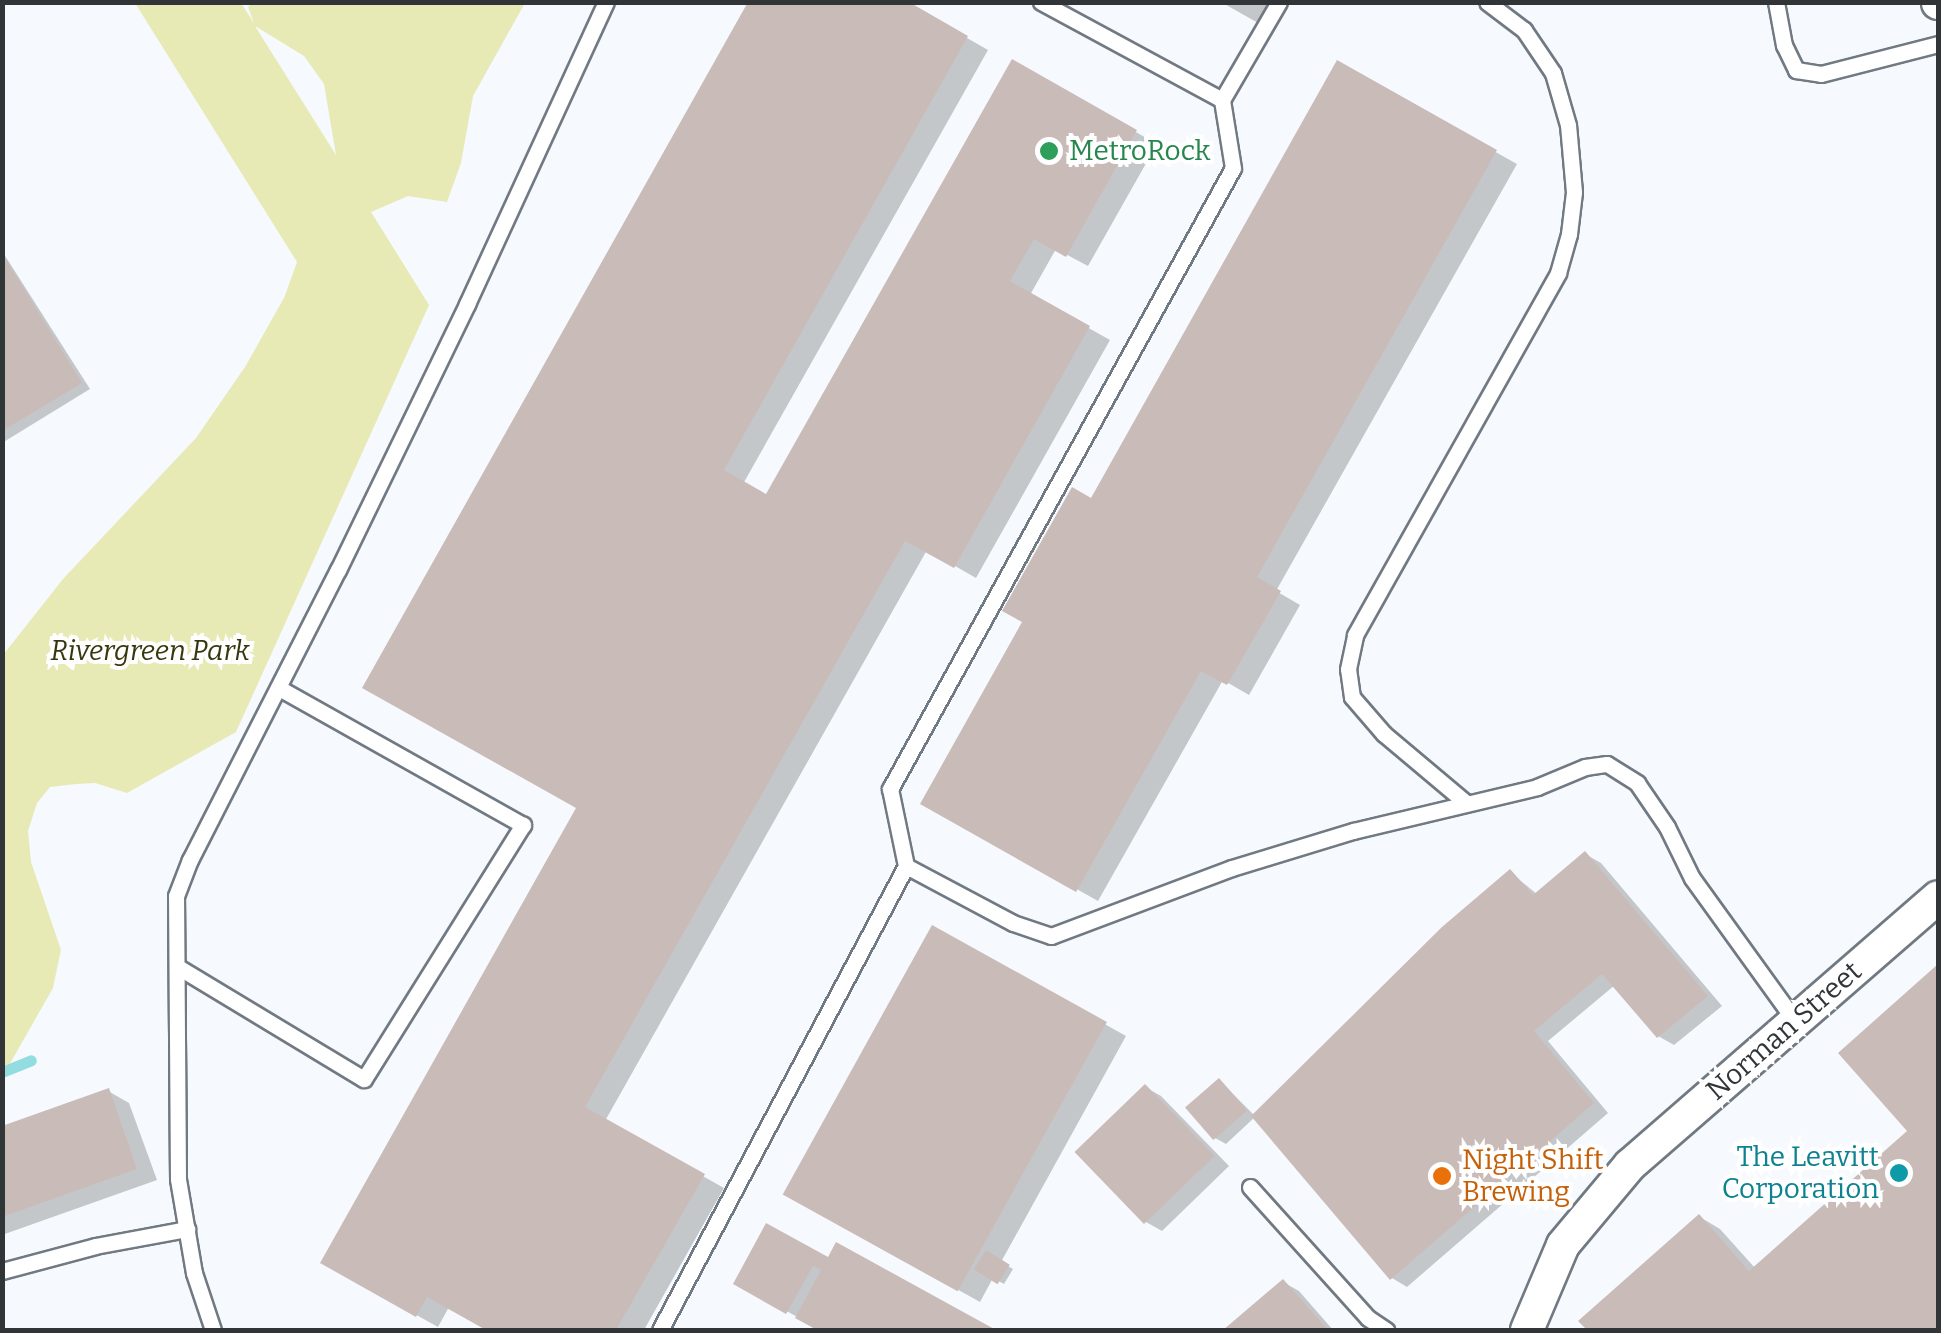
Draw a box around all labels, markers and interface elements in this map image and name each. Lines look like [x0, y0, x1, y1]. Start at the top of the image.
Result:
place label: MetroRock [1069, 134, 1210, 168]
marker: MetroRock [1038, 140, 1060, 162]
park label: Rivergreen Park [50, 634, 250, 668]
street label: Norman Street [1700, 955, 1868, 1107]
place label: The Leavitt Corporation [1722, 1140, 1879, 1206]
place label: Night Shift Brewing [1462, 1143, 1604, 1209]
marker: The Leavitt Corporation [1888, 1162, 1910, 1184]
marker: Night Shift Brewing [1431, 1165, 1453, 1187]

